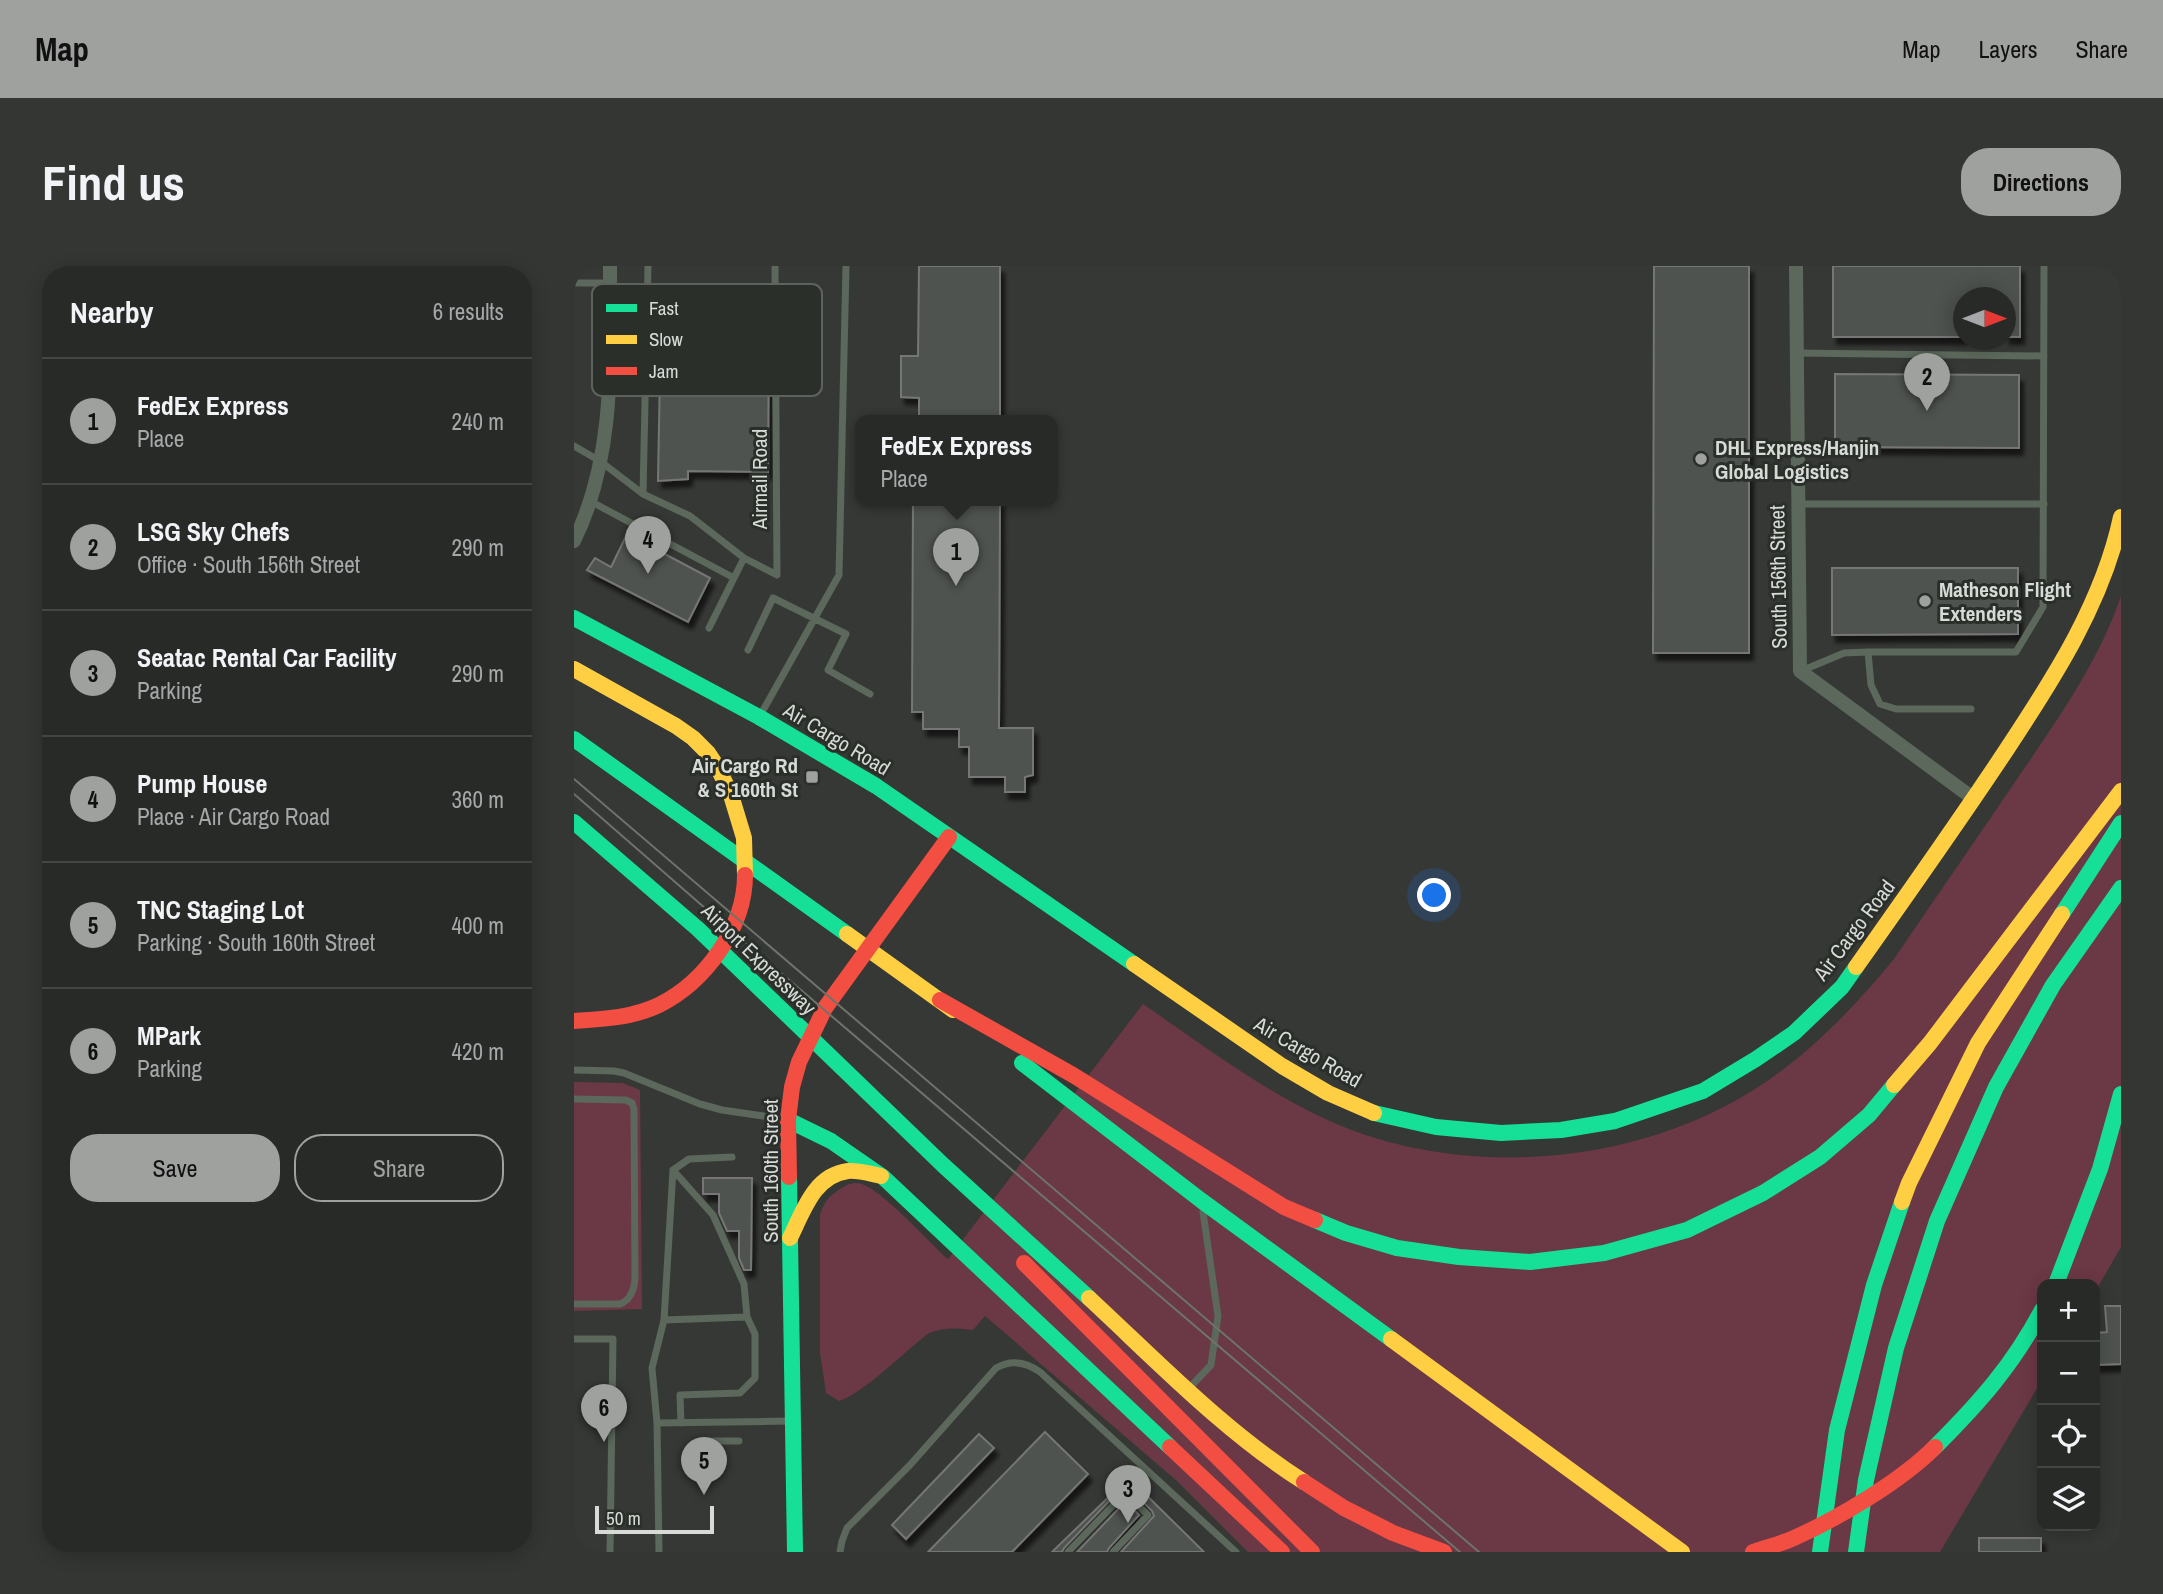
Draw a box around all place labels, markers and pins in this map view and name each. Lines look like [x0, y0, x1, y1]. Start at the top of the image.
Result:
pin: 2 [1904, 353, 1950, 411]
place label: DHL Express/Hanjin Global Logistics [1715, 433, 1879, 486]
marker: DHL Express/Hanjin Global Logistics [1693, 451, 1709, 467]
pin: 4 [625, 516, 671, 574]
pin: 1 [933, 528, 979, 586]
place label: Matheson Flight Extenders [1939, 575, 2071, 628]
marker: Matheson Flight Extenders [1917, 593, 1933, 609]
place label: Air Cargo Rd & S 160th St [692, 751, 798, 804]
marker: Air Cargo Rd & S 160th St [804, 769, 820, 785]
pin: 6 [581, 1384, 627, 1442]
pin: 5 [681, 1437, 727, 1495]
pin: 3 [1105, 1465, 1151, 1523]

